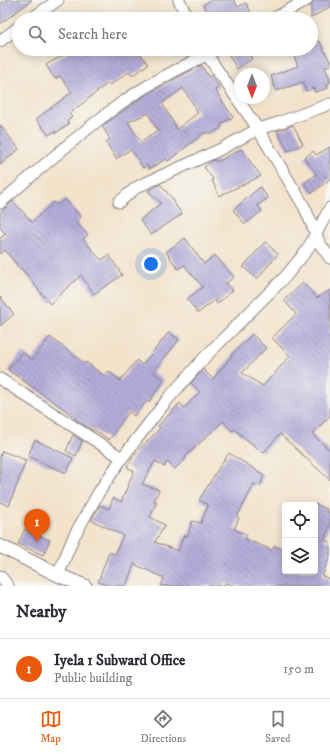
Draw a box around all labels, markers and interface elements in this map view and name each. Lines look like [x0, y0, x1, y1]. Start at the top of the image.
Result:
search box [12, 12, 318, 56]
icon: search [26, 23, 48, 45]
text: Search here [58, 25, 127, 44]
north arrow [234, 68, 270, 104]
your location [141, 254, 161, 274]
map controls [282, 502, 318, 574]
button: locate [282, 502, 318, 538]
pin: 1 [24, 509, 50, 542]
button: layers [282, 538, 318, 574]
text: Nearby [16, 601, 66, 623]
text: Iyela 1 Subward Office [54, 651, 185, 670]
text: 1 [27, 661, 31, 677]
text: 150 m [283, 661, 314, 677]
text: Public building [54, 670, 132, 686]
tab: Map [40, 708, 62, 746]
tab: Directions [141, 708, 186, 746]
tab: Saved [265, 708, 290, 746]

